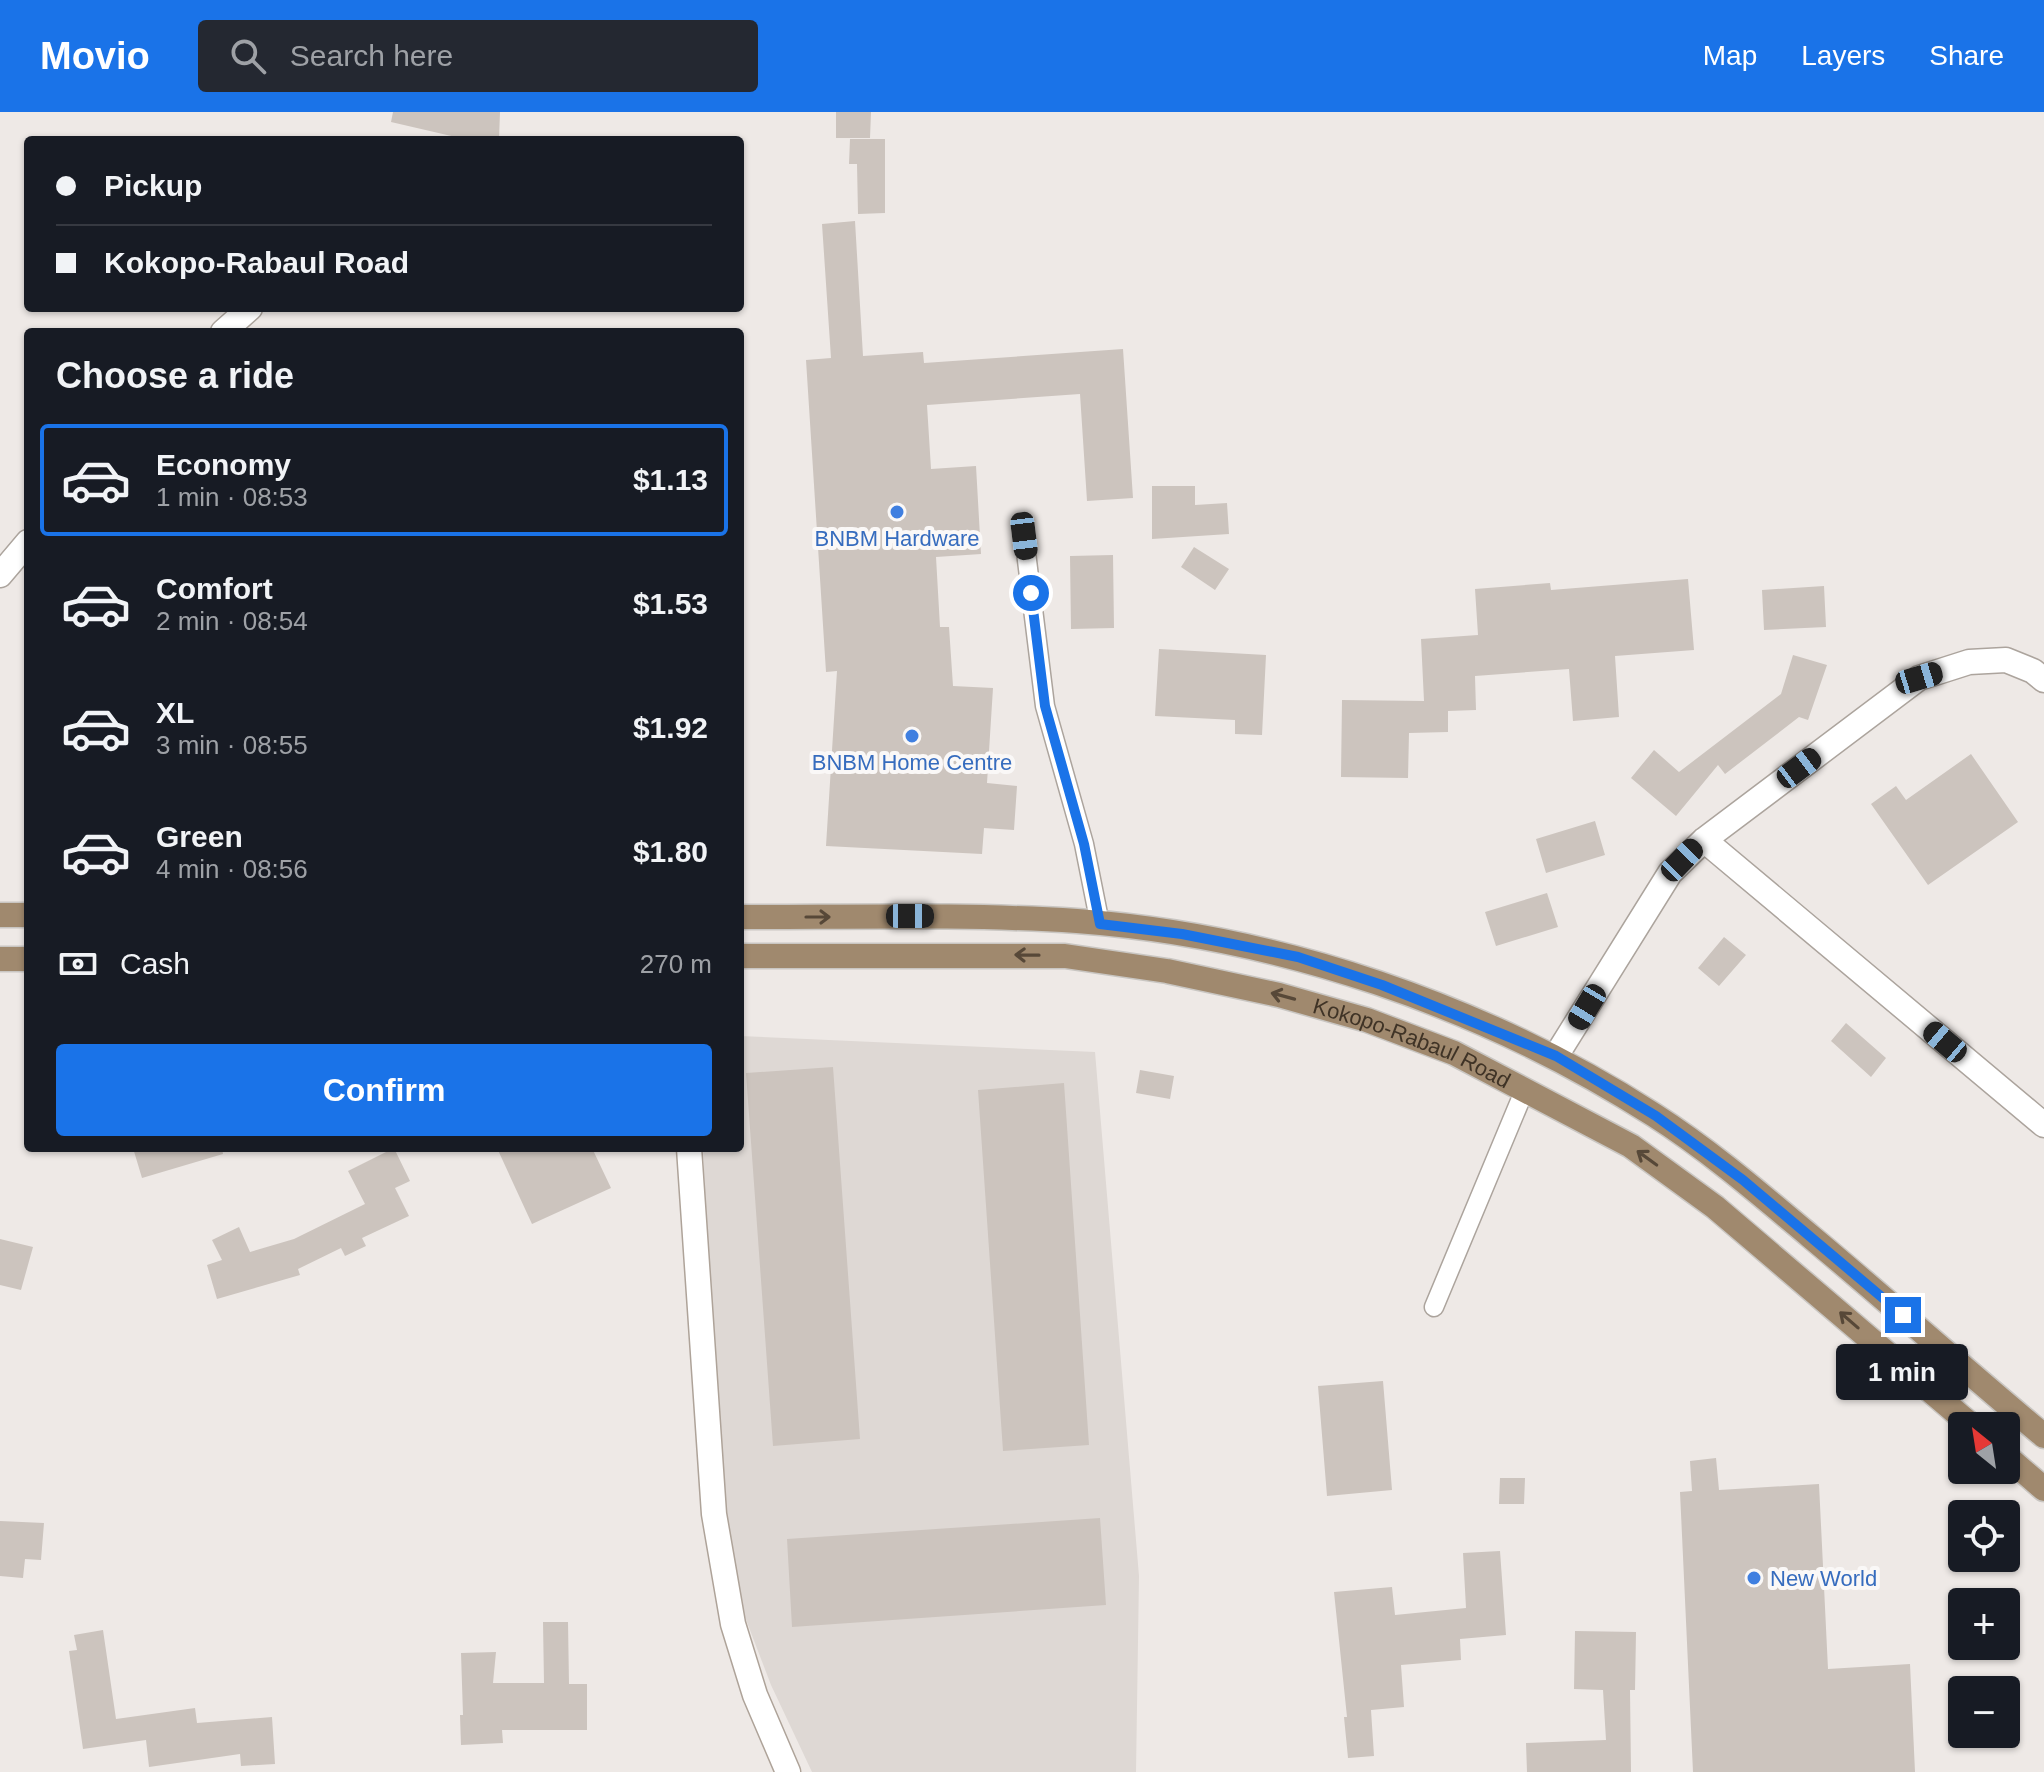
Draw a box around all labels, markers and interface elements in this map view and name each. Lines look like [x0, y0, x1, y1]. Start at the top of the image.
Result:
search box [198, 20, 758, 92]
icon: search [226, 34, 270, 78]
text: Movio [40, 35, 150, 77]
text: Search here [290, 39, 453, 72]
text: Map [1703, 40, 1757, 71]
text: Layers [1801, 40, 1885, 71]
text: Share [1929, 40, 2004, 71]
text: Pickup [104, 169, 202, 202]
text: Kokopo-Rabaul Road [104, 246, 409, 279]
text: Choose a ride [56, 355, 294, 396]
icon: car [60, 444, 132, 516]
text: Economy [156, 448, 291, 481]
text: $1.13 [633, 463, 708, 496]
text: 1 min · 08:53 [156, 482, 308, 512]
marker: BNBM Hardware [888, 503, 906, 521]
car [1009, 511, 1039, 561]
place label: BNBM Hardware [814, 526, 980, 551]
icon: car [60, 568, 132, 640]
text: Comfort [156, 572, 273, 605]
route start [1013, 575, 1049, 611]
text: $1.53 [633, 587, 708, 620]
text: 2 min · 08:54 [156, 606, 308, 636]
car [1893, 660, 1945, 696]
icon: car [60, 692, 132, 764]
text: XL [156, 696, 194, 729]
text: $1.92 [633, 711, 708, 744]
marker: BNBM Home Centre [903, 727, 921, 745]
text: 3 min · 08:55 [156, 730, 308, 760]
car [1773, 744, 1825, 792]
place label: BNBM Home Centre [812, 750, 1012, 775]
icon: car [60, 816, 132, 888]
text: Green [156, 820, 243, 853]
car [1657, 834, 1707, 886]
text: $1.80 [633, 835, 708, 868]
text: 4 min · 08:56 [156, 854, 308, 884]
car [886, 904, 934, 928]
one-way arrow [804, 909, 831, 925]
icon: cash [56, 942, 100, 986]
text: Cash [120, 947, 190, 980]
one-way arrow [1014, 947, 1041, 963]
text: 270 m [640, 949, 712, 979]
car [1564, 980, 1610, 1034]
one-way arrow [1271, 988, 1297, 1003]
street label: Kokopo-Rabaul Road [1310, 993, 1515, 1093]
car [1919, 1017, 1971, 1067]
button: Confirm [56, 1044, 712, 1136]
one-way arrow [1636, 1149, 1658, 1166]
route end [1885, 1297, 1921, 1333]
one-way arrow [1840, 1312, 1860, 1330]
callout: 1 min [1837, 1343, 1969, 1399]
text: 1 min [1868, 1357, 1936, 1387]
north arrow [1948, 1412, 2020, 1484]
map controls [1948, 1412, 2020, 1748]
button: locate [1948, 1500, 2020, 1572]
place label: New World [1770, 1566, 1877, 1591]
marker: New World [1745, 1569, 1763, 1587]
button: + [1948, 1588, 2020, 1660]
button: − [1948, 1676, 2020, 1748]

